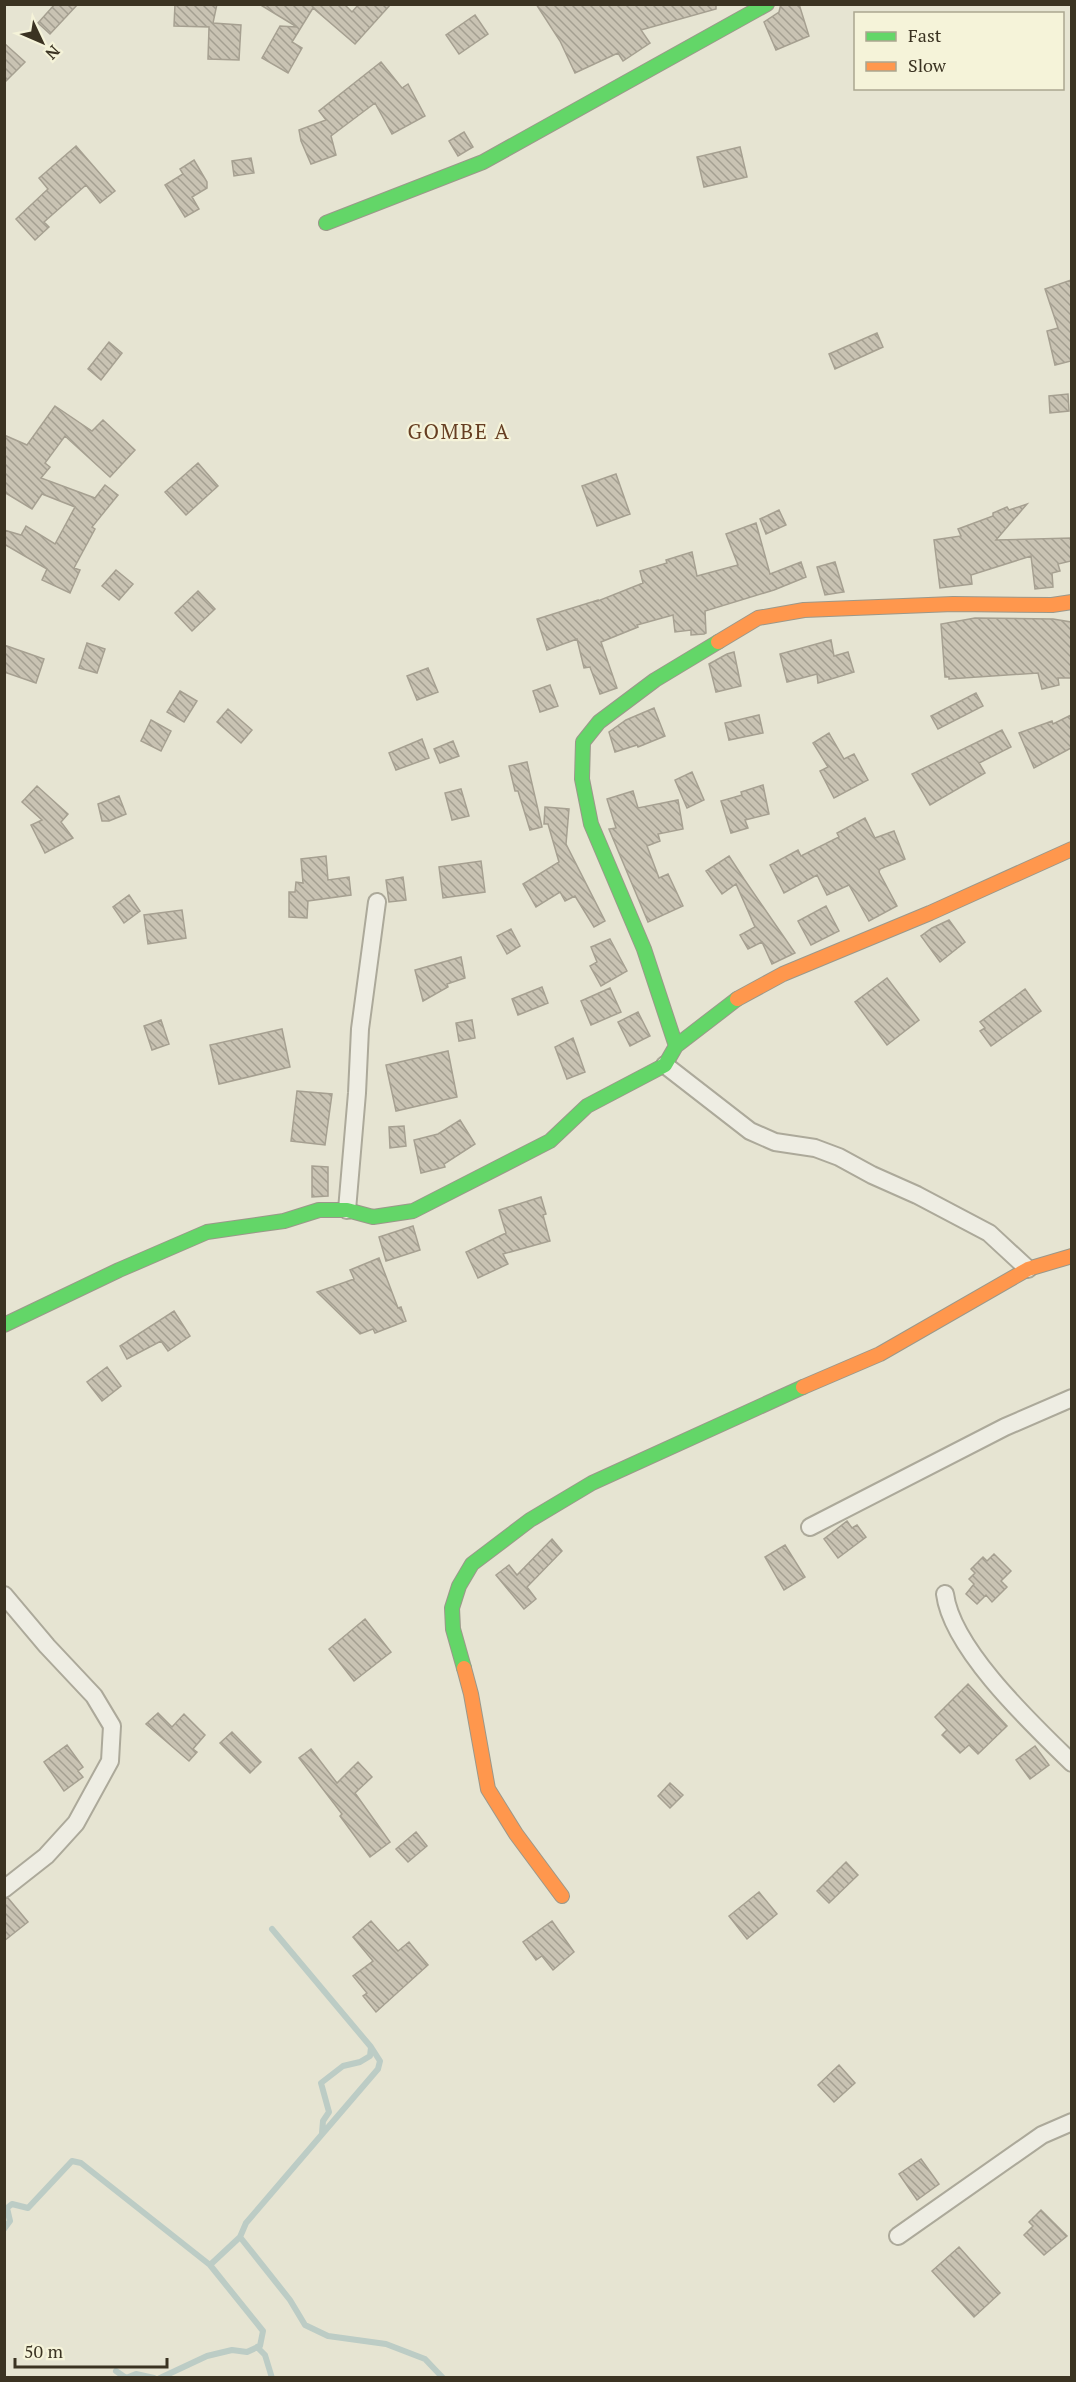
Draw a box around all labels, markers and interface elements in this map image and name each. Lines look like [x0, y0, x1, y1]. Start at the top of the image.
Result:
north arrow [12, 12, 72, 72]
legend [854, 12, 1064, 90]
text: Fast [908, 23, 942, 47]
text: N [41, 40, 65, 64]
text: Slow [908, 53, 947, 77]
district label: GOMBE A [408, 417, 510, 445]
scale bar [15, 2331, 166, 2369]
text: 50 m [24, 2339, 64, 2363]

